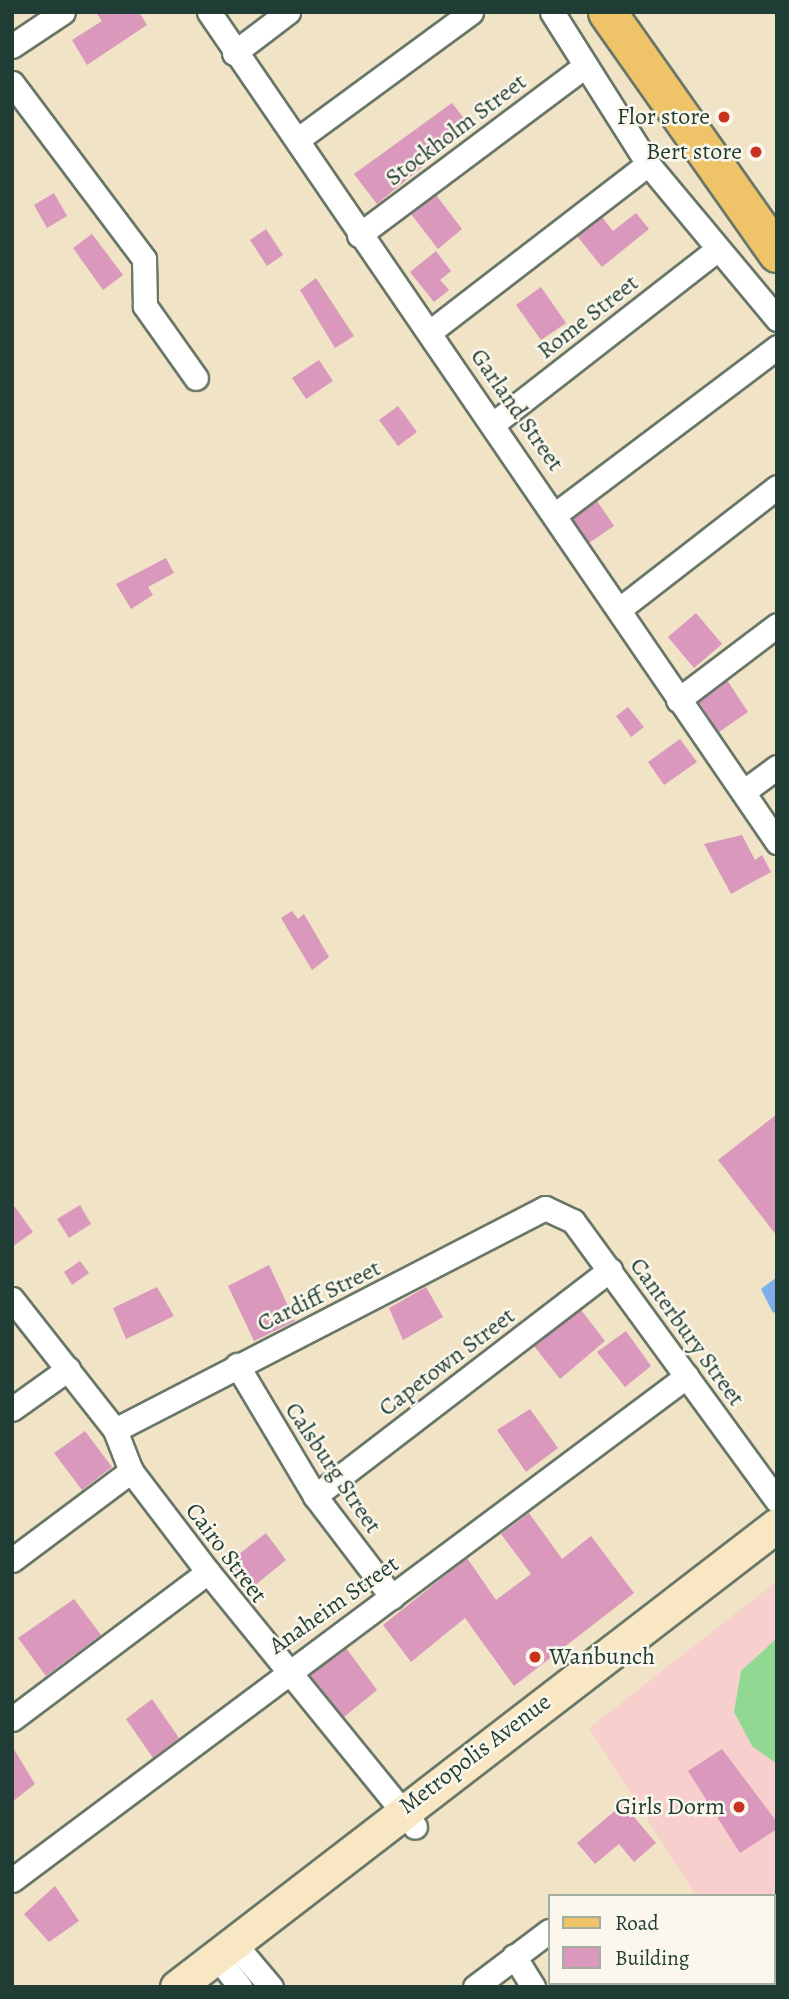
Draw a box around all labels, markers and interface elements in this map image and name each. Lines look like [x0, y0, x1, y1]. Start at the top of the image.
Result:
street label: Stockholm Street [380, 68, 532, 192]
place label: Flor store [617, 103, 710, 131]
marker: Flor store [716, 109, 732, 125]
place label: Bert store [646, 138, 742, 166]
marker: Bert store [748, 144, 764, 160]
street label: Rome Street [532, 269, 644, 365]
street label: Garland Street [464, 343, 570, 477]
street label: Canterbury Street [624, 1252, 750, 1412]
street label: Cardiff Street [253, 1254, 385, 1338]
street label: Capetown Street [373, 1301, 521, 1423]
street label: Calsburg Street [279, 1397, 387, 1539]
street label: Cairo Street [179, 1497, 273, 1609]
street label: Anaheim Street [264, 1550, 404, 1660]
place label: Wanbunch [549, 1643, 655, 1671]
marker: Wanbunch [527, 1649, 543, 1665]
street label: Metropolis Avenue [393, 1688, 557, 1820]
place label: Girls Dorm [615, 1793, 725, 1821]
marker: Girls Dorm [731, 1799, 747, 1815]
legend [548, 1894, 775, 1985]
text: Road [615, 1909, 659, 1937]
text: Building [615, 1944, 689, 1972]

